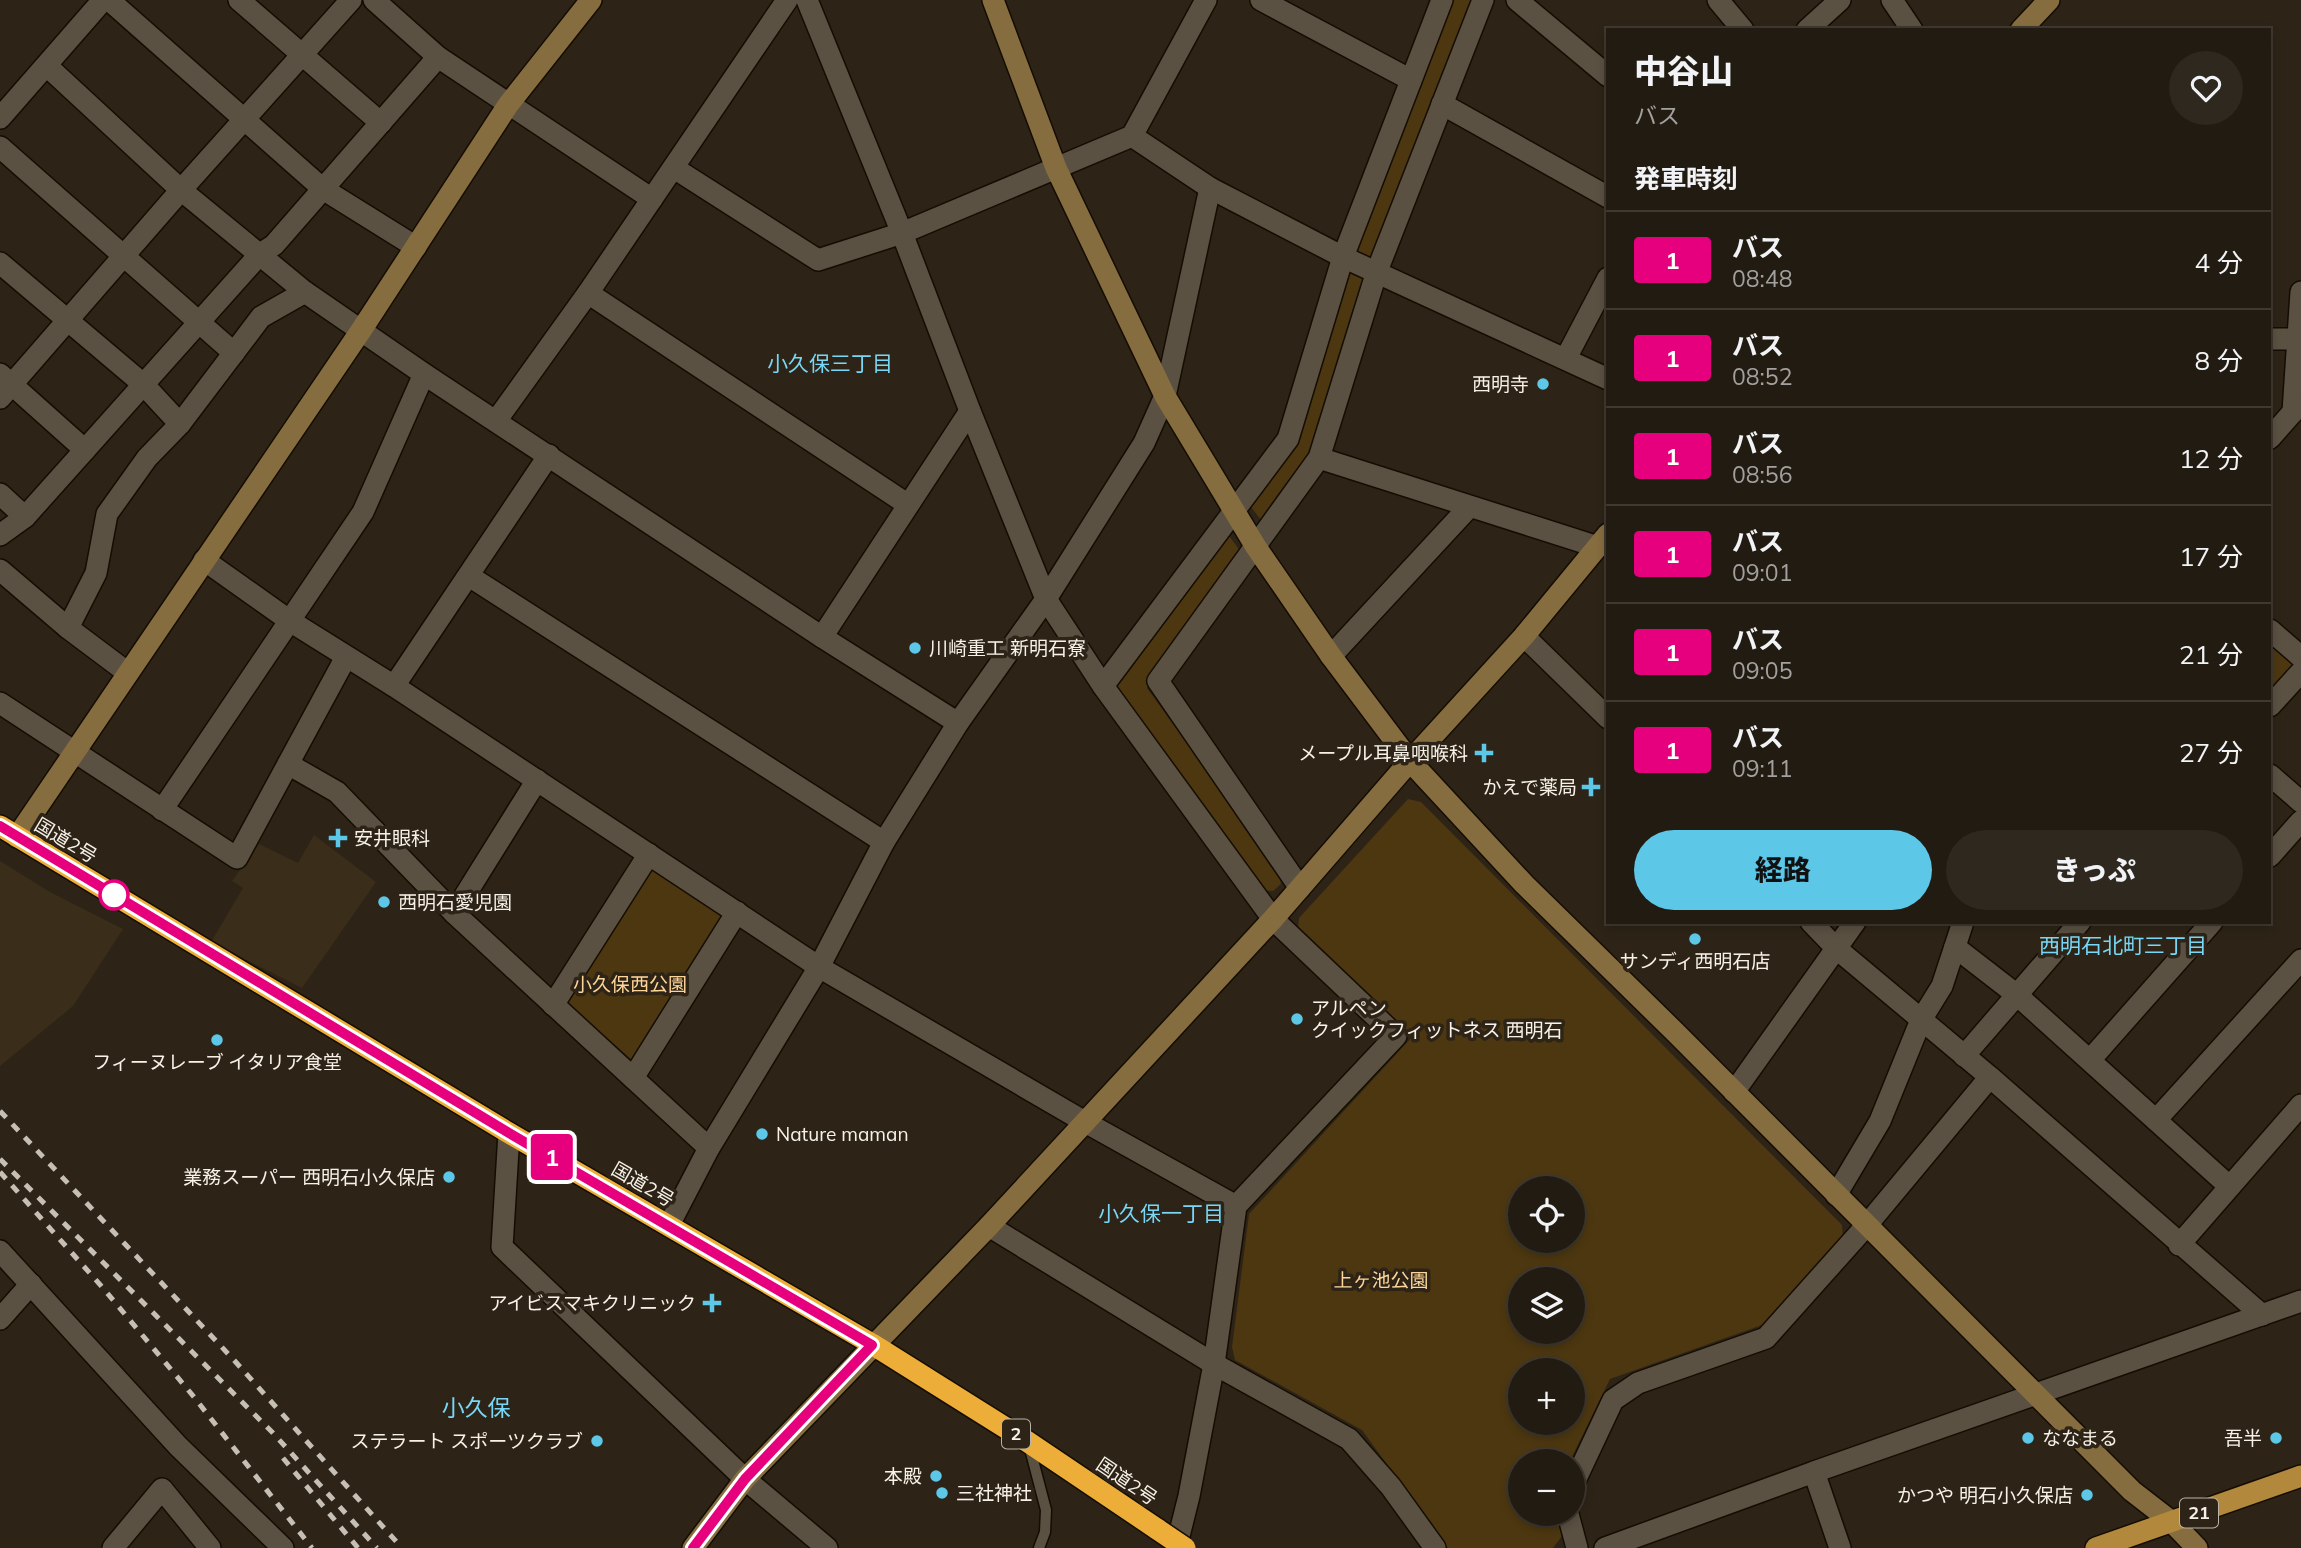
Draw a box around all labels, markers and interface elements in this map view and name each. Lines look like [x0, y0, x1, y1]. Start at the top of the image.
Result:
text: 中谷山 [1634, 50, 1733, 91]
button: heart [2169, 51, 2243, 125]
text: バス [1634, 101, 1680, 130]
text: 発車時刻 [1634, 162, 1738, 195]
text: バス [1732, 231, 1784, 264]
text: 1 [1665, 245, 1680, 275]
text: 4 分 [2195, 246, 2243, 279]
text: 08:48 [1732, 264, 1792, 293]
text: バス [1732, 329, 1784, 362]
text: 1 [1665, 343, 1680, 373]
text: 8 分 [2195, 344, 2243, 377]
district label: 小久保三丁目 [767, 350, 893, 376]
text: 08:52 [1732, 362, 1792, 391]
place label: 西明寺 [1472, 372, 1529, 396]
marker: 西明寺 [1535, 376, 1551, 392]
text: バス [1732, 427, 1784, 460]
text: 1 [1665, 441, 1680, 471]
text: 12 分 [2179, 442, 2243, 475]
text: 08:56 [1732, 460, 1792, 489]
text: バス [1732, 525, 1784, 558]
text: 1 [1665, 539, 1680, 569]
text: 17 分 [2179, 540, 2243, 573]
text: 09:01 [1732, 558, 1792, 587]
text: バス [1732, 623, 1784, 656]
place label: 川崎重工 新明石寮 [929, 636, 1086, 660]
text: 1 [1665, 637, 1680, 667]
text: 21 分 [2179, 638, 2243, 671]
marker: 川崎重工 新明石寮 [907, 640, 923, 656]
text: 09:05 [1732, 656, 1792, 685]
text: バス [1732, 721, 1784, 754]
text: 1 [1665, 735, 1680, 765]
text: 27 分 [2179, 736, 2243, 769]
place label: メープル耳鼻咽喉科 [1298, 741, 1468, 765]
marker: メープル耳鼻咽喉科 [1474, 743, 1494, 763]
text: 09:11 [1732, 754, 1792, 783]
place label: かえで薬局 [1483, 775, 1577, 799]
marker: かえで薬局 [1583, 779, 1599, 795]
street label: 国道2号 [31, 812, 101, 868]
place label: 安井眼科 [354, 826, 430, 850]
marker: 安井眼科 [328, 828, 348, 848]
button: 経路 [1634, 830, 1932, 910]
button: きっぷ [1946, 830, 2243, 910]
unlabelled marker [99, 880, 129, 910]
place label: 西明石愛児園 [398, 890, 512, 914]
marker: 西明石愛児園 [376, 894, 392, 910]
marker: サンディ西明石店 [1687, 931, 1703, 947]
district label: 西明石北町三丁目 [2039, 932, 2207, 958]
place label: サンディ西明石店 [1620, 949, 1770, 973]
park label: 小久保西公園 [573, 972, 687, 996]
place label: アルペン クイックフィットネス 西明石 [1311, 996, 1563, 1042]
marker: アルペン クイックフィットネス 西明石 [1289, 1011, 1305, 1027]
marker: フィーヌレーブ イタリア食堂 [209, 1032, 225, 1048]
place label: フィーヌレーブ イタリア食堂 [92, 1050, 342, 1074]
place label: Nature maman [776, 1122, 909, 1146]
marker: Nature maman [754, 1126, 770, 1142]
line badge: 1 [529, 1134, 575, 1180]
text: 1 [545, 1142, 559, 1172]
street label: 国道2号 [607, 1157, 679, 1211]
place label: 業務スーパー 西明石小久保店 [183, 1165, 435, 1189]
marker: 業務スーパー 西明石小久保店 [441, 1169, 457, 1185]
map controls [1508, 1176, 1585, 1526]
button: locate [1508, 1176, 1585, 1253]
district label: 小久保一丁目 [1098, 1200, 1224, 1226]
button: layers [1508, 1267, 1585, 1344]
park label: 上ヶ池公園 [1333, 1268, 1429, 1292]
place label: アイビスマキクリニック [489, 1291, 696, 1315]
marker: アイビスマキクリニック [702, 1293, 722, 1313]
button: + [1508, 1358, 1585, 1435]
district label: 小久保 [442, 1393, 511, 1422]
road number: 2 [1002, 1420, 1030, 1448]
place label: ななまる [2042, 1426, 2118, 1450]
place label: 吾半 [2224, 1426, 2262, 1450]
place label: ステラート スポーツクラブ [350, 1429, 583, 1453]
marker: ななまる [2020, 1430, 2036, 1446]
marker: 吾半 [2268, 1430, 2284, 1446]
marker: ステラート スポーツクラブ [589, 1433, 605, 1449]
button: − [1508, 1449, 1585, 1526]
street label: 国道2号 [1092, 1452, 1162, 1510]
place label: 本殿 [884, 1464, 922, 1488]
marker: 本殿 [928, 1468, 944, 1484]
place label: 三社神社 [956, 1481, 1032, 1505]
place label: かつや 明石小久保店 [1897, 1483, 2073, 1507]
marker: 三社神社 [934, 1485, 950, 1501]
marker: かつや 明石小久保店 [2079, 1487, 2095, 1503]
road number: 21 [2180, 1498, 2218, 1528]

